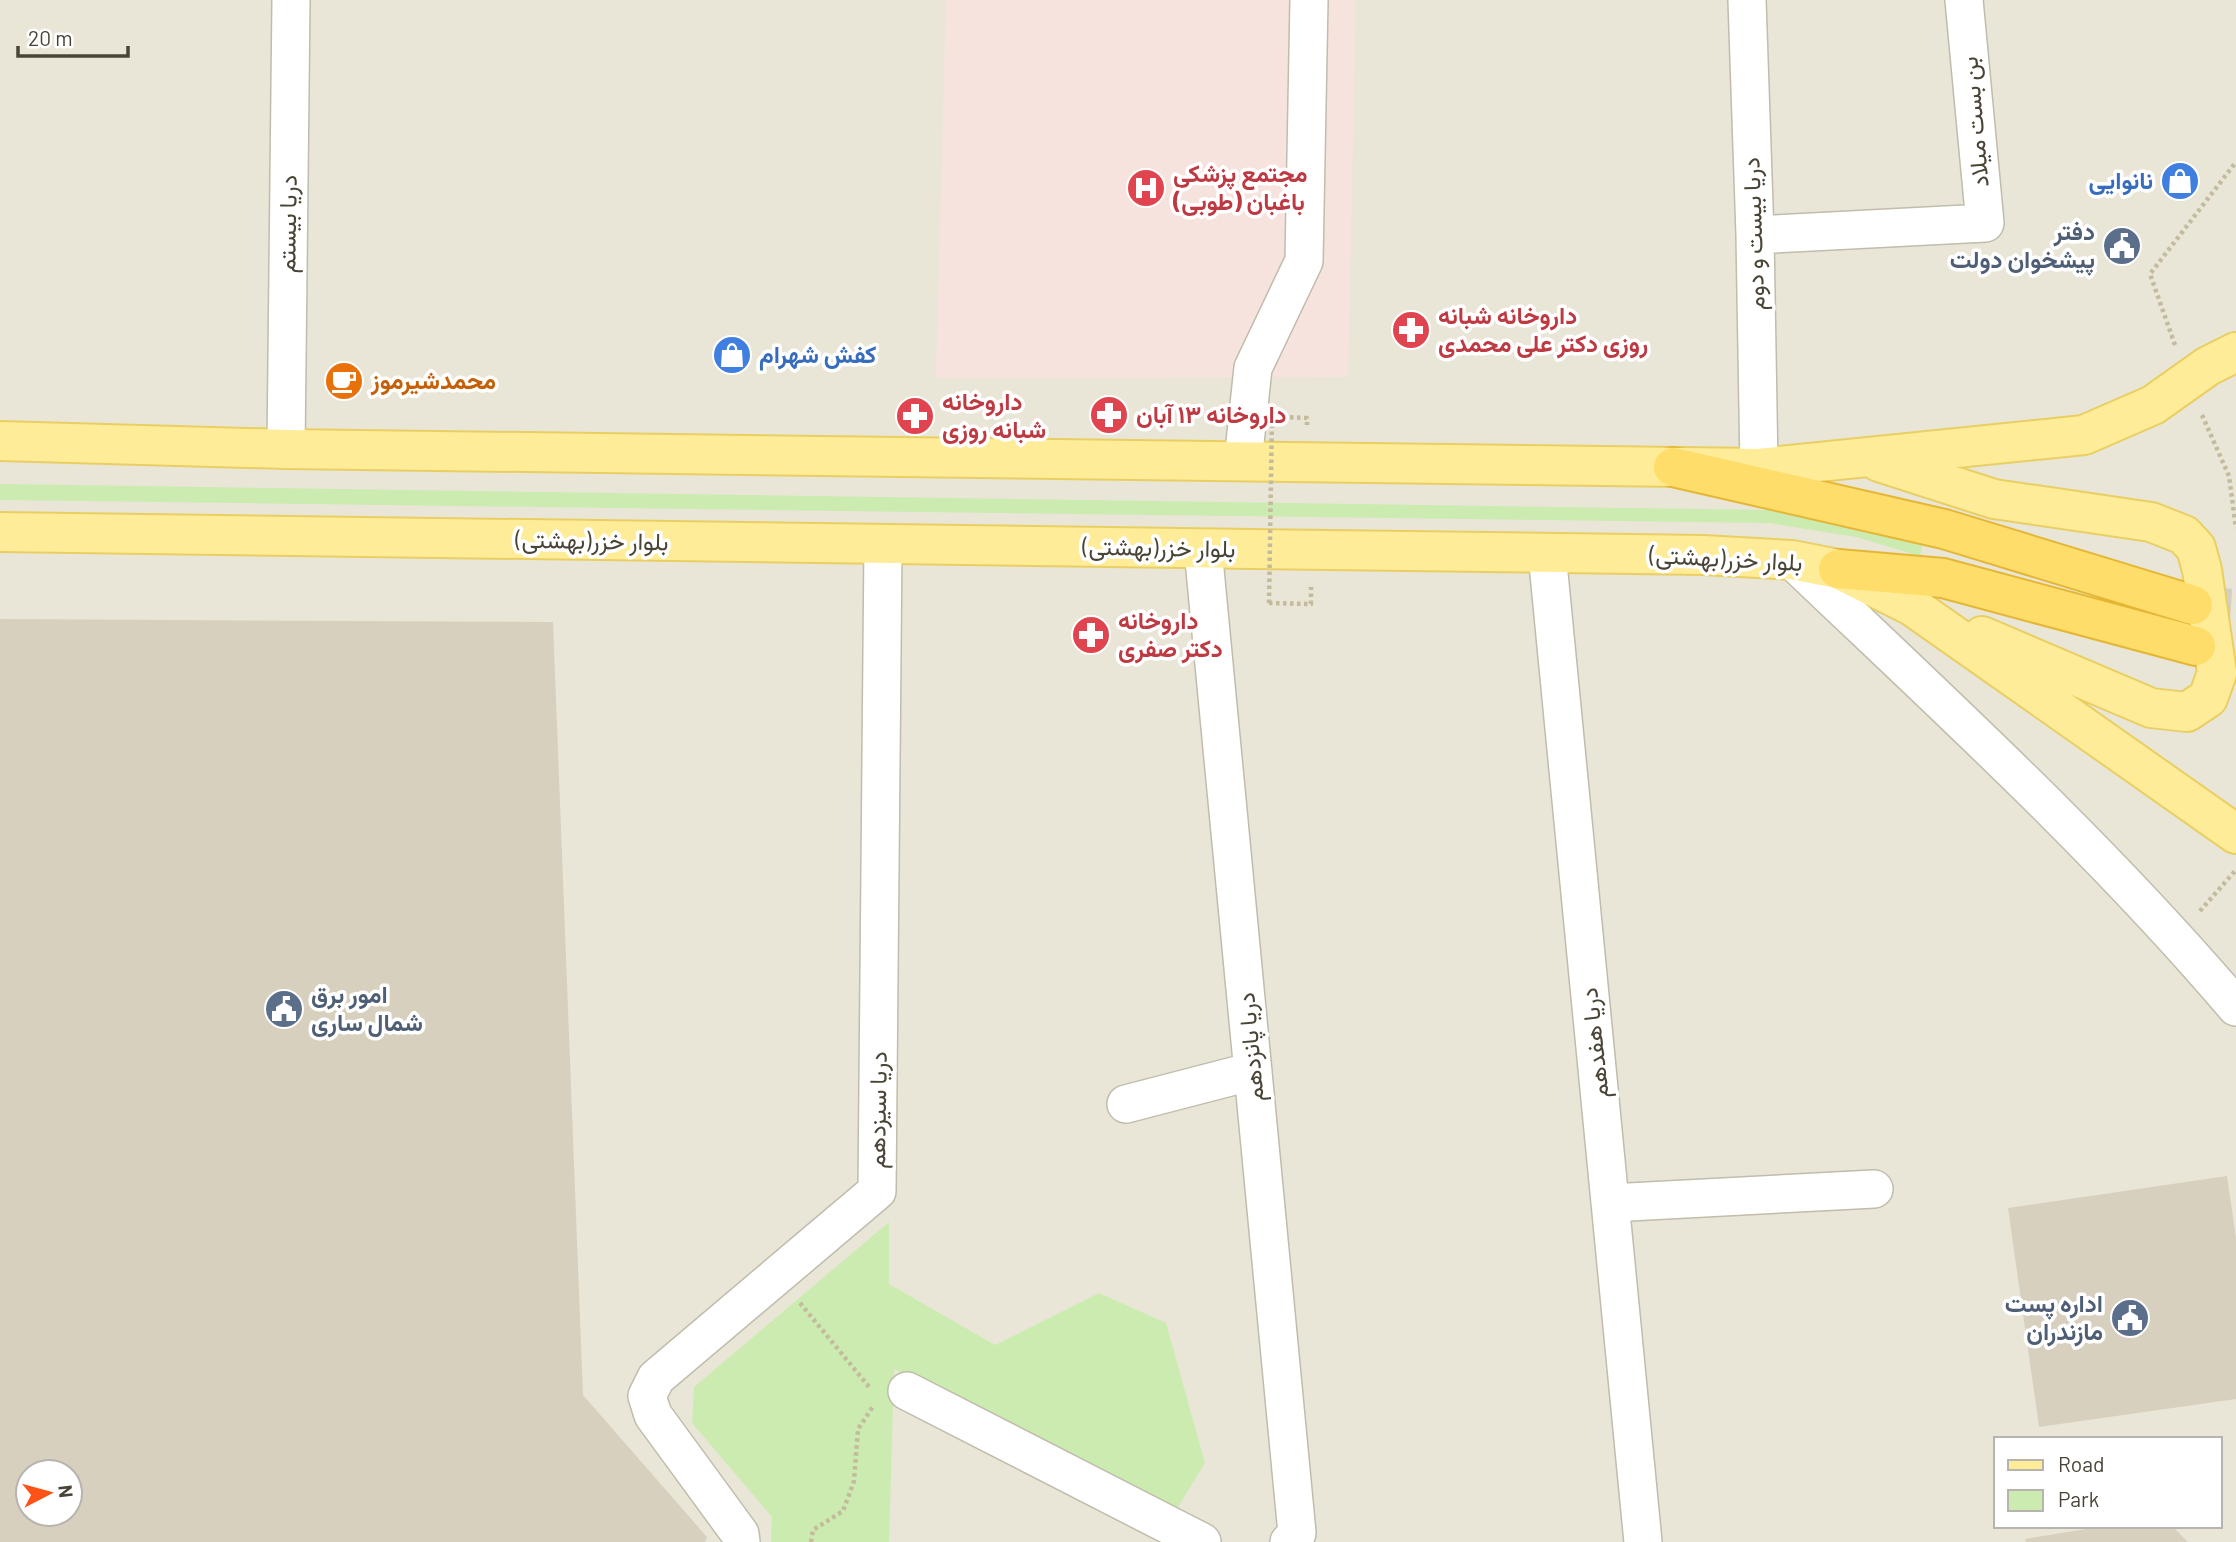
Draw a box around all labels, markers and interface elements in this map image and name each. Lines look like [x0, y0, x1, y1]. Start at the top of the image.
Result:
scale bar [18, 14, 128, 58]
text: 20 m [28, 25, 73, 50]
street label: بن بست میلاد [1953, 55, 1995, 189]
street label: دریا بیست و دوم [1735, 157, 1773, 311]
place label: مجتمع پزشکی باغبان (طوبی) [1172, 158, 1308, 217]
shop icon: نانوایی [2159, 160, 2201, 202]
place label: نانوایی [2088, 165, 2153, 196]
hospital icon: مجتمع پزشکی باغبان (طوبی) [1125, 167, 1167, 209]
street label: دریا بیستم [271, 175, 305, 273]
place label: دفتر پیشخوان دولت [1950, 216, 2095, 276]
public building icon: دفتر پیشخوان دولت [2101, 225, 2143, 267]
place label: داروخانه شبانه روزی دکتر علی محمدی [1438, 300, 1648, 359]
pharmacy icon: داروخانه شبانه روزی دکتر علی محمدی [1390, 309, 1432, 351]
shop icon: کفش شهرام [711, 334, 753, 376]
place label: کفش شهرام [759, 339, 877, 371]
cafe icon: محمدشیرموز [323, 360, 365, 402]
place label: محمدشیرموز [370, 365, 496, 396]
place label: داروخانه شبانه روزی [942, 386, 1046, 445]
pharmacy icon: داروخانه ١٣ آبان [1088, 394, 1130, 436]
pharmacy icon: داروخانه شبانه روزی [894, 395, 936, 437]
place label: داروخانه ١٣ آبان [1136, 399, 1287, 430]
street label: بلوار خزر(بهشتی) [514, 524, 669, 557]
street label: بلوار خزر(بهشتی) [1081, 531, 1236, 564]
street label: بلوار خزر(بهشتی) [1648, 539, 1803, 578]
place label: داروخانه دکتر صفری [1118, 605, 1223, 664]
pharmacy icon: داروخانه دکتر صفری [1070, 614, 1112, 656]
place label: امور برق شمال ساری [311, 979, 423, 1038]
street label: دریا هفدهم [1573, 986, 1617, 1100]
public building icon: امور برق شمال ساری [263, 988, 305, 1030]
street label: دریا پانزدهم [1230, 991, 1272, 1103]
street label: دریا سیزدهم [861, 1051, 895, 1169]
place label: اداره پست مازندران [2005, 1288, 2103, 1347]
public building icon: اداره پست مازندران [2109, 1297, 2151, 1339]
legend [1994, 1437, 2222, 1528]
text: Road [2058, 1451, 2104, 1476]
north arrow [14, 1458, 84, 1528]
text: N [54, 1484, 79, 1499]
text: Park [2058, 1486, 2099, 1511]

